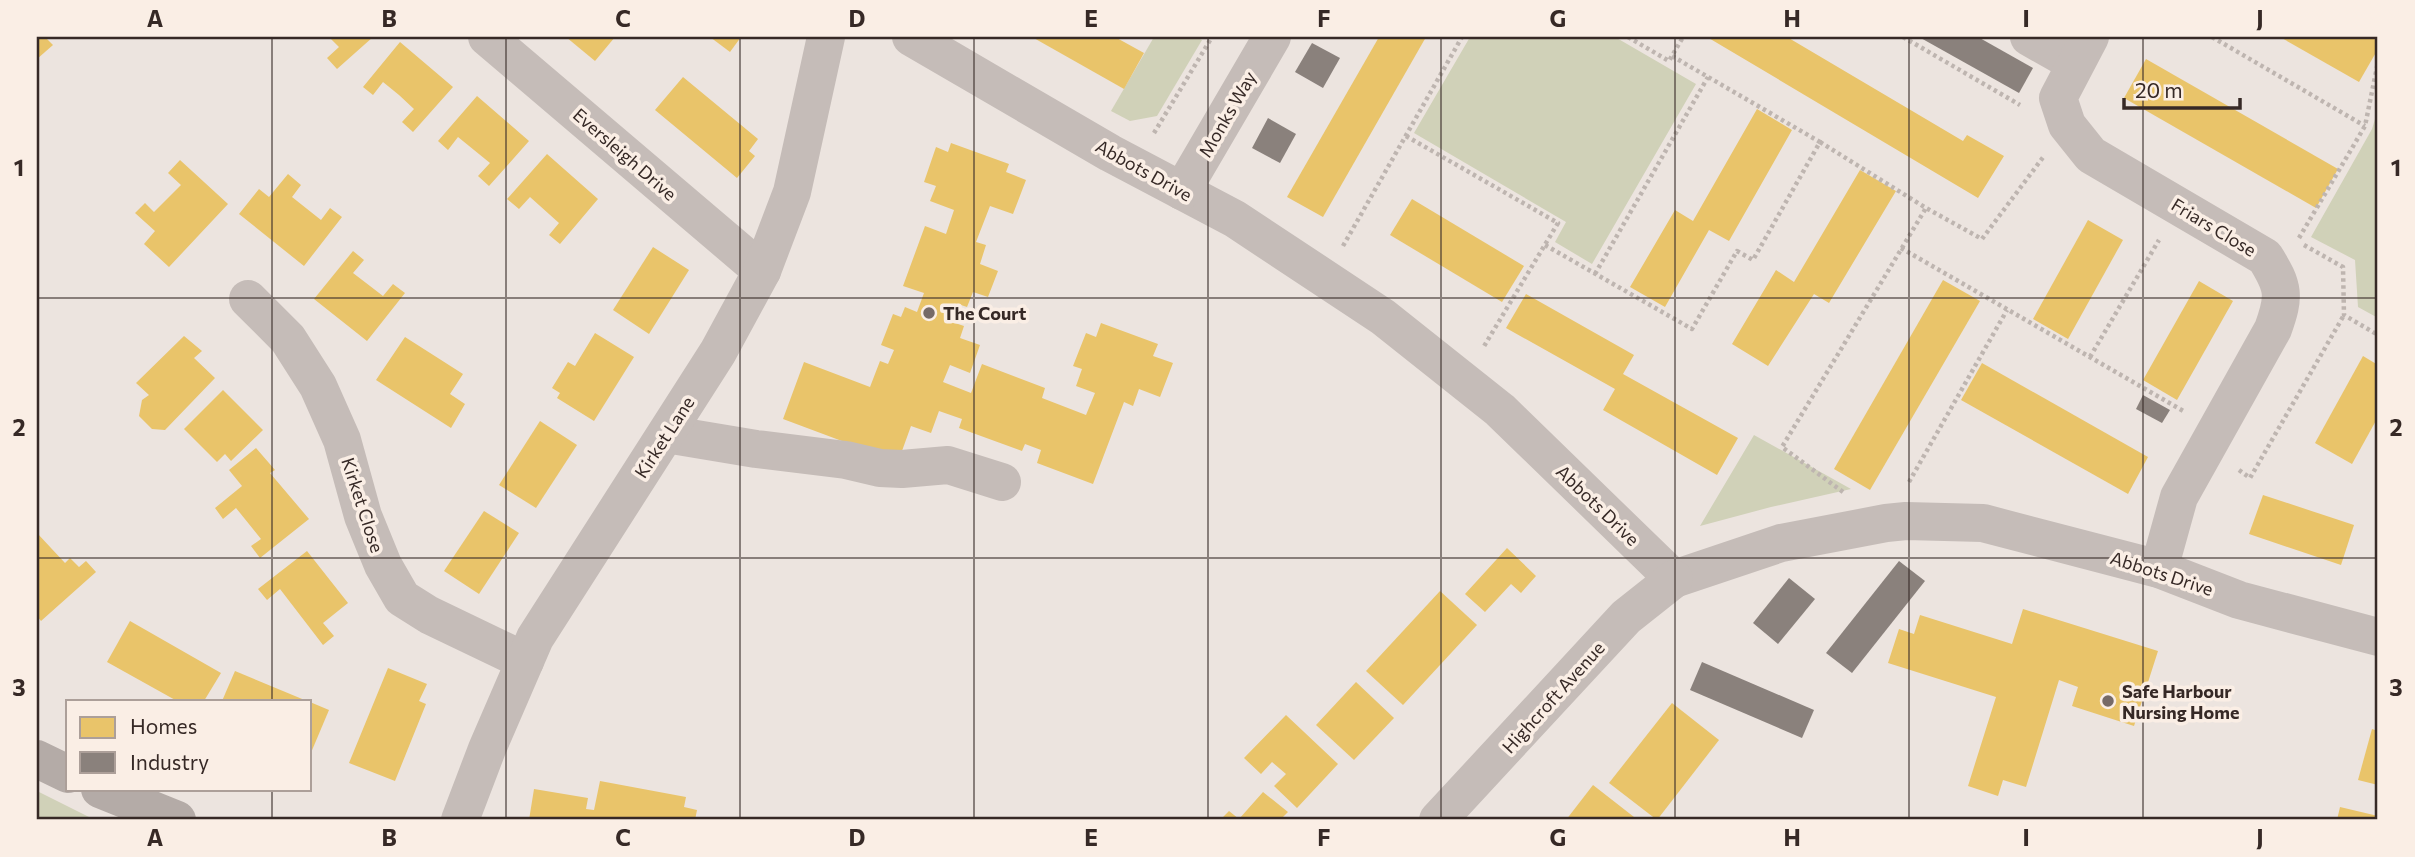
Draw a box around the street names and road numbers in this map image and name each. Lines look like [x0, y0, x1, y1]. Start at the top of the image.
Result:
street label: Monks Way [1194, 67, 1260, 161]
street label: Eversleigh Drive [569, 103, 681, 205]
street label: Abbots Drive [1092, 134, 1196, 206]
street label: Friars Close [2168, 193, 2260, 261]
street label: Kirket Lane [629, 392, 699, 482]
street label: Kirket Close [337, 455, 389, 555]
street label: Abbots Drive [1552, 460, 1644, 550]
street label: Abbots Drive [2108, 546, 2216, 600]
street label: Highcroft Avenue [1497, 637, 1609, 757]

